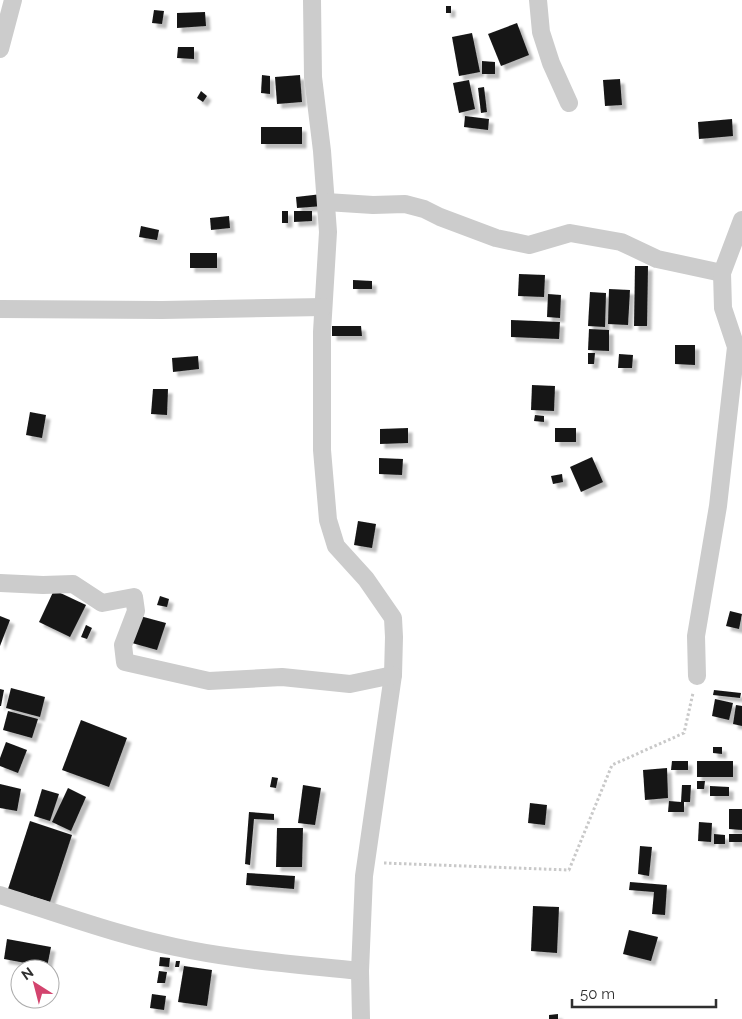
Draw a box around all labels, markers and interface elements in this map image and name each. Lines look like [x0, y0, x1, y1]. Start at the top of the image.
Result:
north arrow [10, 959, 60, 1009]
text: N [18, 964, 36, 983]
scale bar [572, 976, 716, 1008]
text: 50 m [580, 985, 615, 1003]

